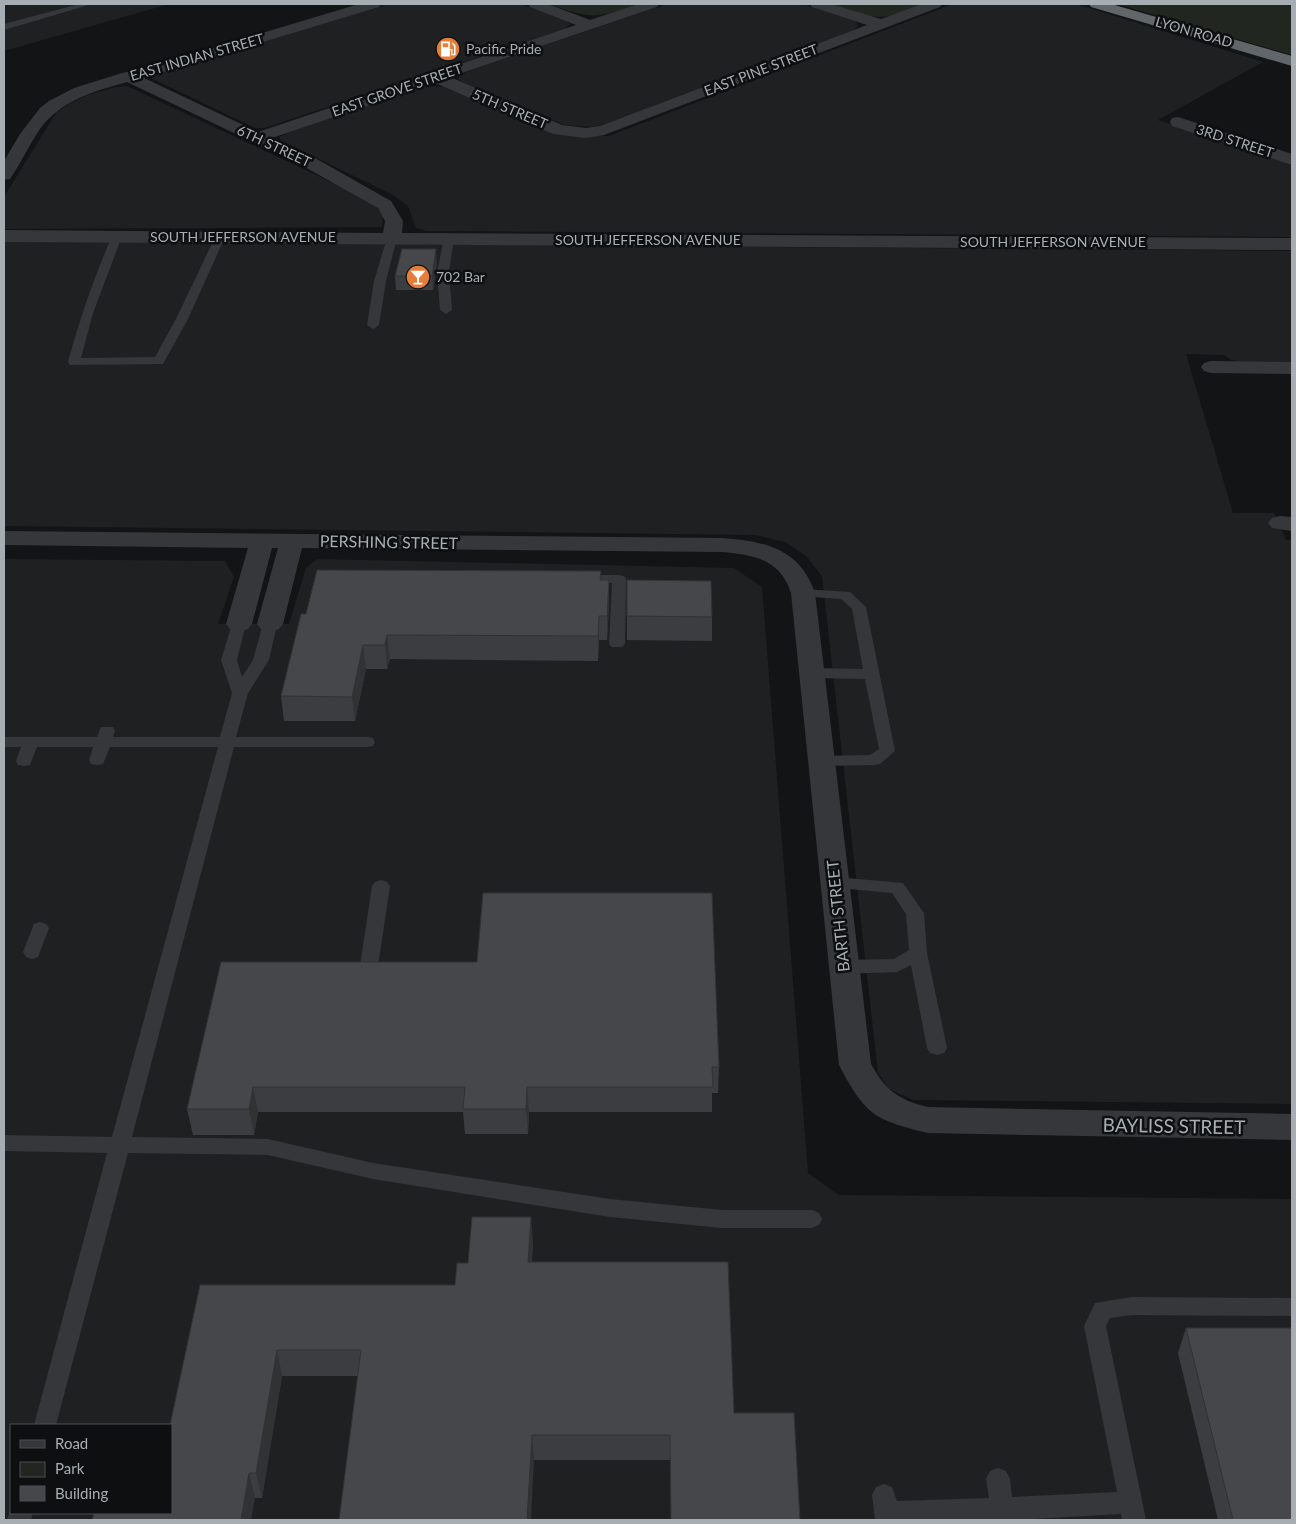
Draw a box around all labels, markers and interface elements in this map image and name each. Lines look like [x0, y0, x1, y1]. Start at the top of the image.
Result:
street label: LYON ROAD [1154, 12, 1235, 51]
street label: EAST INDIAN STREET [128, 29, 267, 84]
fuel station icon: Pacific Pride [435, 36, 461, 62]
place label: Pacific Pride [466, 40, 541, 57]
street label: EAST PINE STREET [702, 40, 821, 99]
street label: EAST GROVE STREET [329, 59, 465, 120]
street label: 5TH STREET [470, 85, 551, 132]
street label: 3RD STREET [1194, 120, 1277, 161]
street label: 6TH STREET [234, 121, 315, 170]
street label: SOUTH JEFFERSON AVENUE [150, 228, 336, 245]
street label: SOUTH JEFFERSON AVENUE [555, 231, 741, 248]
street label: SOUTH JEFFERSON AVENUE [960, 233, 1146, 250]
bar icon: 702 Bar [405, 264, 431, 290]
place label: 702 Bar [436, 268, 485, 285]
street label: PERSHING STREET [320, 531, 459, 552]
street label: BARTH STREET [822, 859, 853, 973]
street label: BAYLISS STREET [1102, 1113, 1246, 1138]
legend [10, 1424, 172, 1514]
text: Road [55, 1434, 88, 1452]
text: Park [55, 1459, 85, 1477]
text: Building [55, 1484, 108, 1502]

